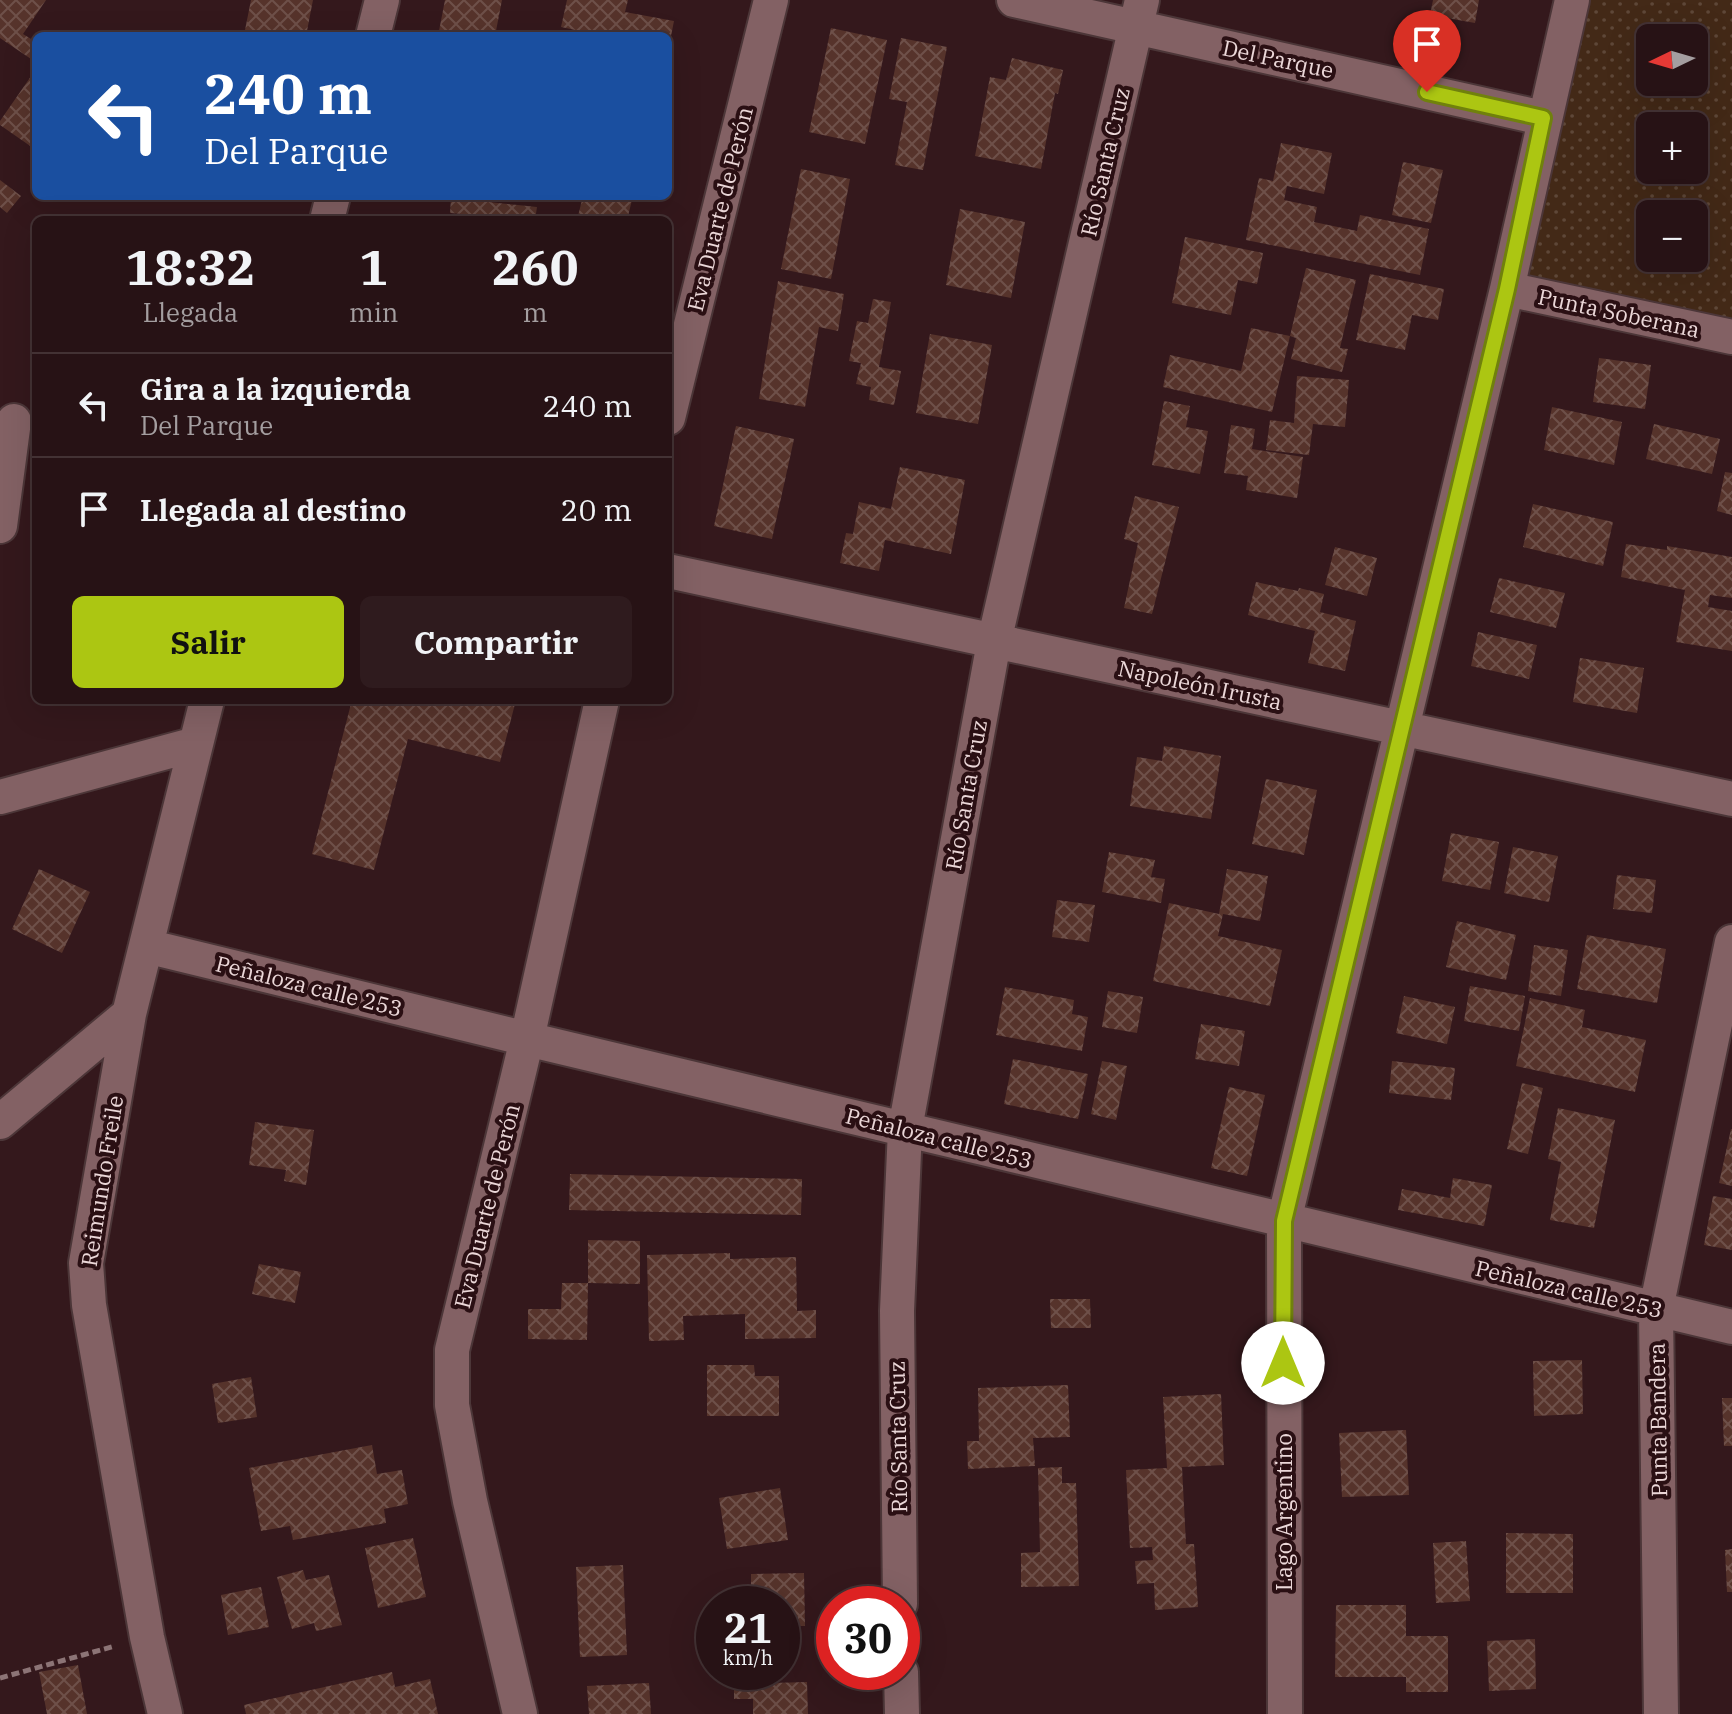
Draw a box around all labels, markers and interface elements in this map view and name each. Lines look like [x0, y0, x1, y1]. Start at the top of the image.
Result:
pin [1393, 10, 1461, 92]
icon: arrive [1405, 22, 1449, 66]
north arrow [1636, 24, 1708, 96]
map controls [1636, 24, 1708, 272]
street label: Del Parque [1220, 33, 1336, 84]
text: 240 m [204, 57, 372, 129]
icon: left [72, 64, 176, 168]
street label: Río Santa Cruz [1073, 85, 1136, 239]
street label: Eva Duarte de Perón [680, 104, 759, 314]
button: + [1636, 112, 1708, 184]
text: Del Parque [204, 127, 389, 174]
button: − [1636, 200, 1708, 272]
text: 18:32 [126, 236, 255, 298]
text: 1 [359, 236, 388, 298]
text: 260 [492, 236, 578, 298]
street label: Punta Soberana [1536, 281, 1703, 344]
text: Llegada [143, 295, 238, 329]
text: min [349, 295, 398, 329]
text: m [523, 295, 548, 329]
text: Gira a la izquierda [140, 369, 411, 408]
icon: left [72, 383, 116, 427]
text: 240 m [542, 386, 632, 425]
text: Del Parque [140, 408, 273, 442]
icon: arrive [72, 487, 116, 531]
text: Llegada al destino [140, 490, 406, 529]
text: 20 m [560, 490, 632, 529]
button: Salir [72, 596, 344, 688]
button: Compartir [360, 596, 632, 688]
street label: Napoleón Irusta [1115, 653, 1285, 716]
street label: Río Santa Cruz [938, 718, 993, 872]
street label: Peñaloza calle 253 [213, 948, 405, 1023]
street label: Reimundo Freile [74, 1093, 129, 1269]
street label: Peñaloza calle 253 [843, 1100, 1035, 1175]
street label: Eva Duarte de Perón [447, 1101, 526, 1311]
street label: Peñaloza calle 253 [1473, 1253, 1666, 1324]
position arrow [1241, 1321, 1325, 1405]
street label: Punta Bandera [1642, 1343, 1673, 1497]
street label: Río Santa Cruz [882, 1361, 913, 1513]
street label: Lago Argentino [1269, 1433, 1298, 1591]
speed limit sign: 30 [816, 1586, 920, 1690]
text: 21 [724, 1602, 772, 1654]
text: km/h [723, 1644, 773, 1671]

